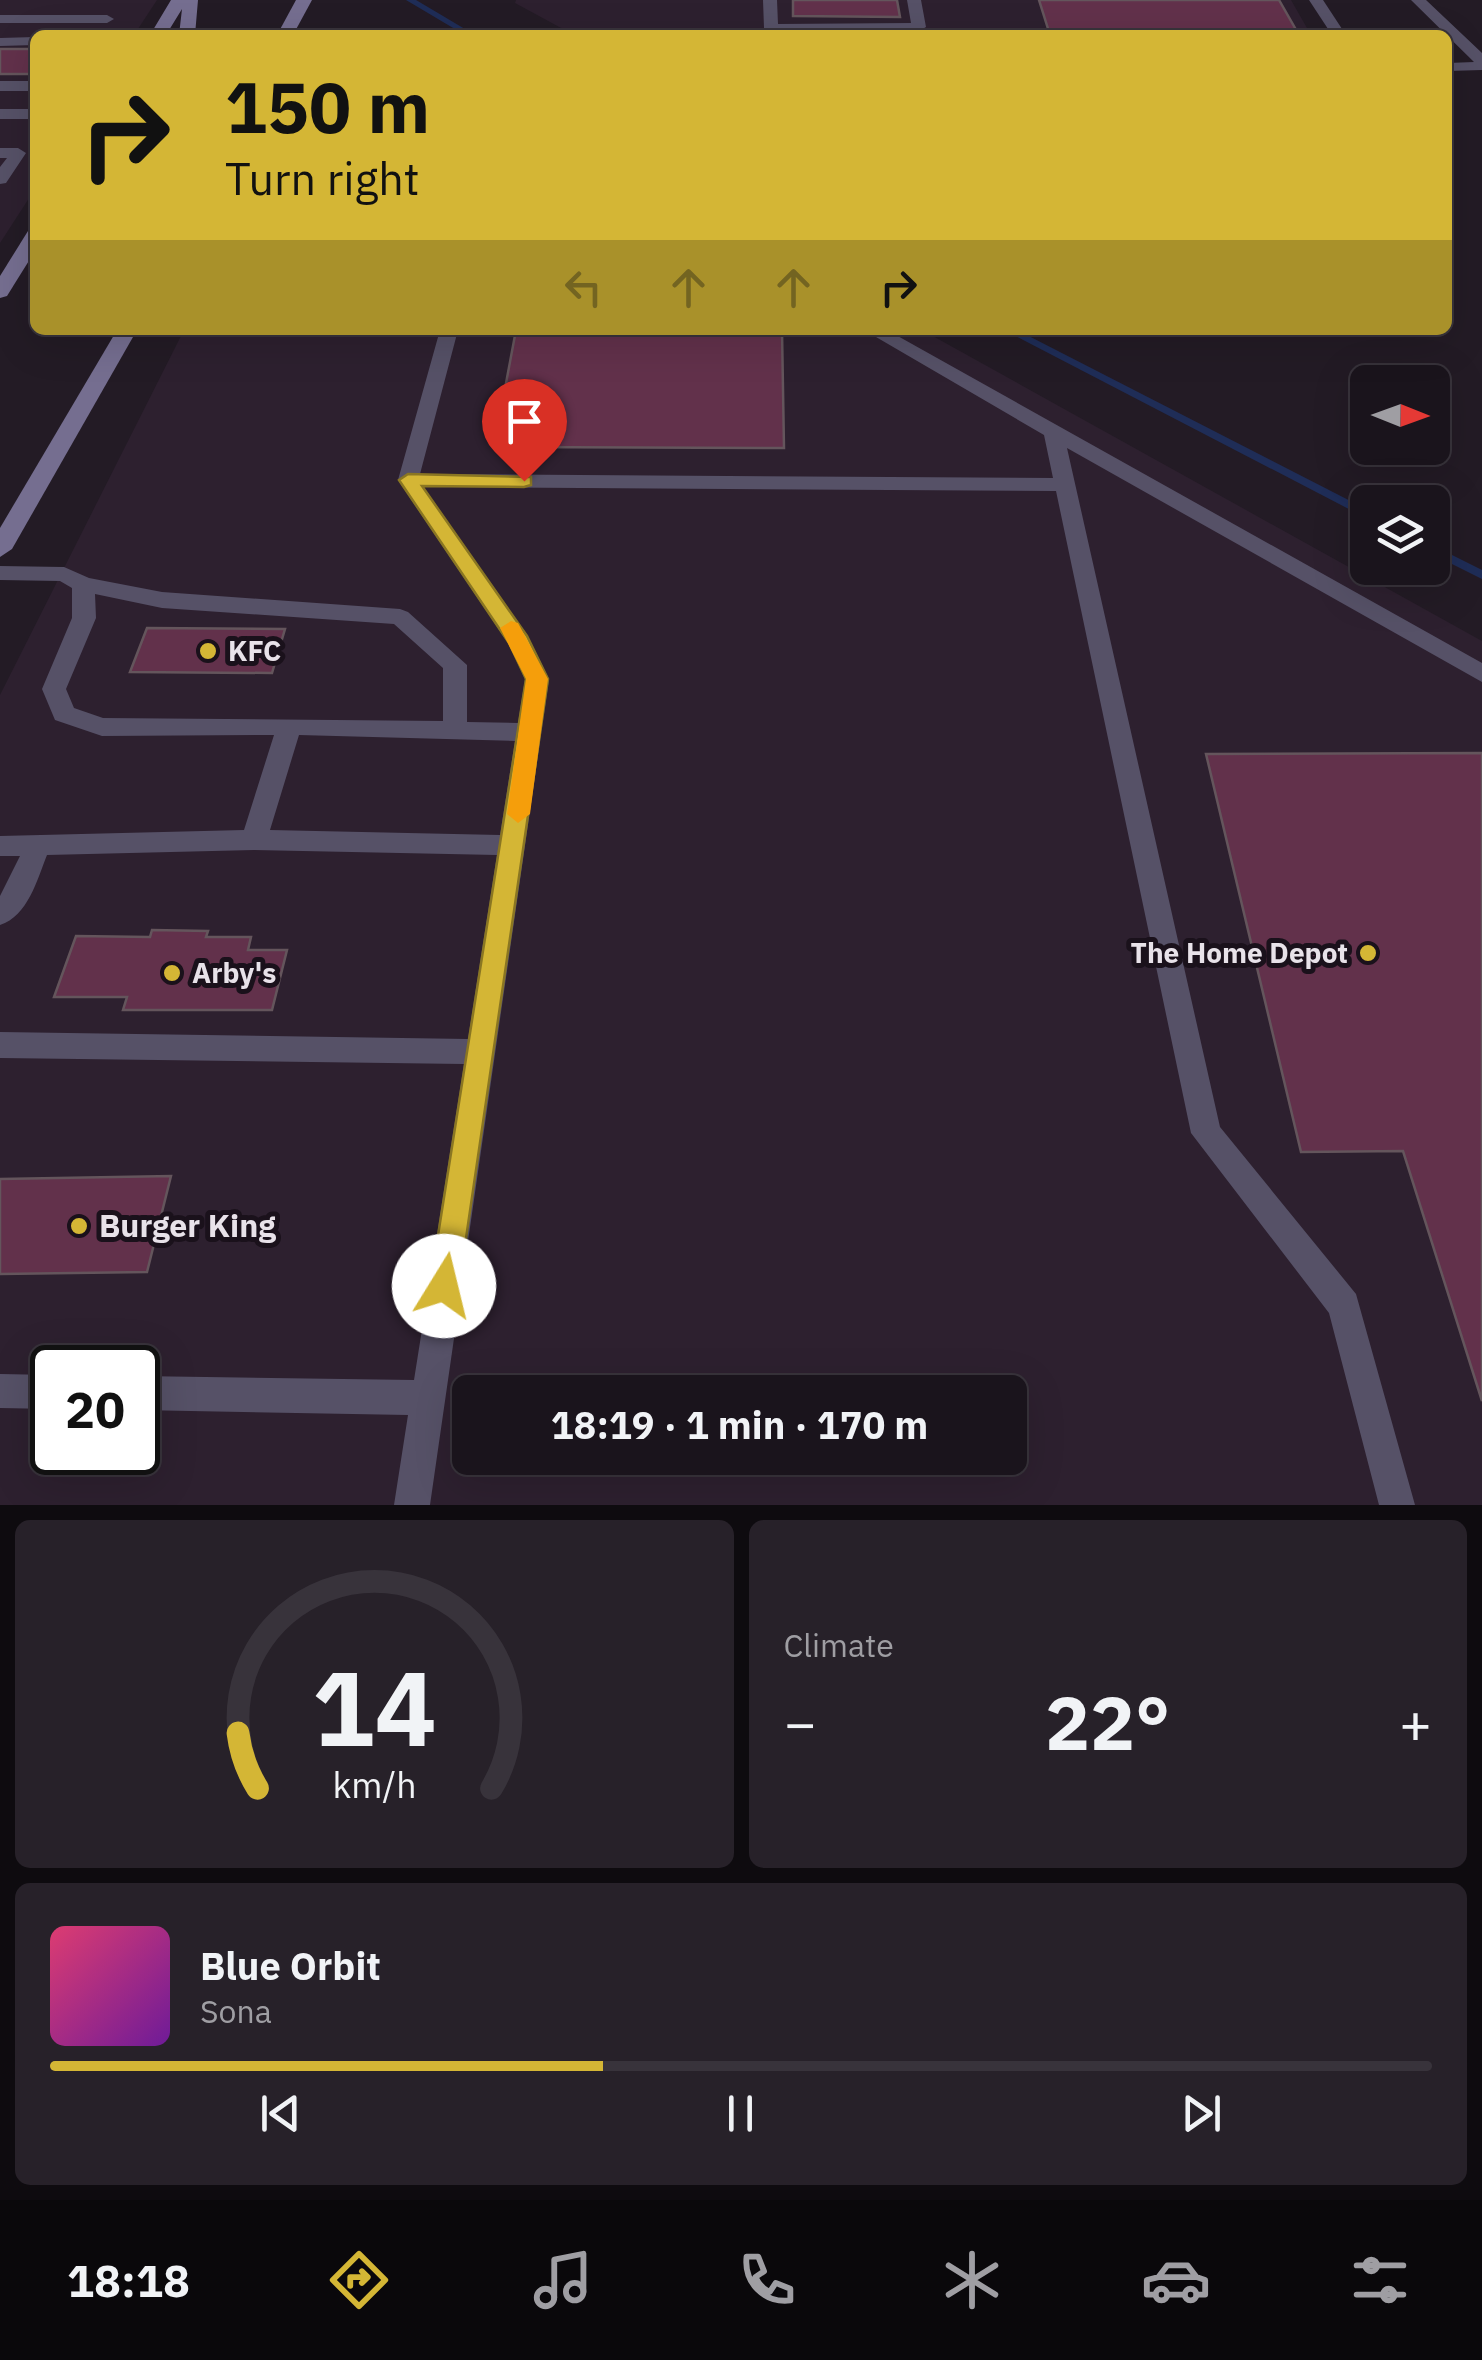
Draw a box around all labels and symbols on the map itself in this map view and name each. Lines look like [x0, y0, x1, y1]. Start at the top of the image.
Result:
north arrow [1350, 365, 1450, 465]
pin [482, 379, 567, 482]
place label: KFC [228, 632, 281, 669]
marker: KFC [197, 640, 219, 662]
place label: The Home Depot [1131, 934, 1348, 971]
marker: The Home Depot [1357, 942, 1379, 964]
place label: Arby's [192, 954, 276, 991]
marker: Arby's [161, 962, 183, 984]
place label: Burger King [99, 1204, 276, 1246]
marker: Burger King [68, 1215, 90, 1237]
position arrow [392, 1234, 496, 1338]
speed limit sign: 20 [30, 1345, 160, 1475]

